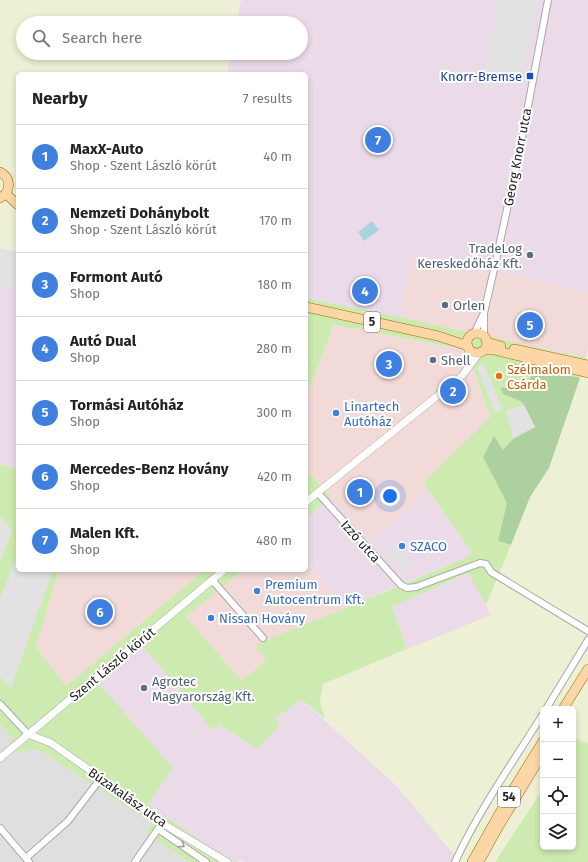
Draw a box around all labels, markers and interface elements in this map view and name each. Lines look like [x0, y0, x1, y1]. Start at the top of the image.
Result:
search box [16, 16, 308, 60]
icon: search [30, 27, 52, 49]
text: Search here [62, 29, 142, 47]
place label: Knorr-Bremse [440, 69, 522, 84]
marker: Knorr-Bremse [525, 71, 535, 81]
text: Nearby [32, 88, 87, 109]
text: 7 results [243, 91, 292, 106]
street label: Georg Knorr utca [501, 107, 534, 207]
pin: 7 [365, 125, 391, 155]
text: MaxX-Auto [70, 140, 144, 158]
text: 1 [42, 149, 48, 164]
text: 40 m [263, 149, 292, 164]
text: Shop · Szent László körút [70, 158, 217, 173]
text: Nemzeti Dohánybolt [70, 204, 209, 222]
text: 2 [42, 213, 48, 228]
text: 170 m [259, 213, 292, 228]
text: Shop · Szent László körút [70, 222, 217, 237]
place label: TradeLog Kereskedőház Kft. [417, 241, 522, 271]
marker: TradeLog Kereskedőház Kft. [525, 250, 535, 260]
text: Formont Autó [70, 268, 163, 286]
pin: 4 [352, 276, 378, 306]
text: 3 [42, 277, 48, 292]
text: 180 m [257, 277, 292, 292]
text: Shop [70, 286, 100, 301]
place label: Orlen [453, 298, 485, 313]
marker: Orlen [440, 300, 450, 310]
pin: 5 [517, 310, 543, 340]
road number: 5 [364, 312, 380, 332]
text: Autó Dual [70, 332, 136, 350]
text: 4 [41, 341, 49, 356]
text: 280 m [257, 341, 292, 356]
pin: 3 [376, 349, 402, 379]
text: Shop [70, 350, 100, 365]
place label: Shell [441, 353, 471, 368]
marker: Shell [428, 355, 438, 365]
place label: Szélmalom Csárda [507, 362, 571, 392]
marker: Szélmalom Csárda [494, 371, 504, 381]
pin: 2 [440, 376, 466, 406]
text: Tormási Autóház [70, 396, 183, 414]
place label: Linartech Autóház [344, 399, 399, 429]
text: 5 [42, 405, 48, 420]
text: 300 m [256, 405, 292, 420]
marker: Linartech Autóház [331, 408, 341, 418]
text: Shop [70, 414, 100, 429]
text: Mercedes-Benz Hovány [70, 460, 228, 478]
text: 6 [41, 469, 49, 484]
text: 420 m [257, 469, 292, 484]
pin: 1 [347, 477, 373, 507]
text: Shop [70, 478, 100, 493]
your location [380, 486, 400, 506]
street label: Izzó utca [338, 517, 383, 565]
text: Malen Kft. [70, 524, 139, 542]
text: 7 [42, 533, 48, 548]
text: 480 m [256, 533, 292, 548]
place label: SZACO [410, 539, 447, 554]
marker: SZACO [397, 541, 407, 551]
text: Shop [70, 542, 100, 557]
place label: Premium Autocentrum Kft. [265, 577, 364, 607]
marker: Premium Autocentrum Kft. [252, 586, 262, 596]
pin: 6 [87, 597, 113, 627]
place label: Nissan Hovány [219, 611, 306, 626]
marker: Nissan Hovány [206, 613, 216, 623]
street label: Szent László körút [67, 624, 158, 704]
place label: Agrotec Magyarország Kft. [152, 674, 255, 704]
marker: Agrotec Magyarország Kft. [139, 683, 149, 693]
map controls [540, 706, 576, 850]
button: + [540, 706, 576, 742]
button: − [540, 742, 576, 778]
street label: Búzakalász utca [86, 765, 170, 830]
button: locate [540, 778, 576, 814]
road number: 54 [498, 787, 520, 807]
button: layers [540, 814, 576, 850]
one-way arrow [178, 840, 185, 848]

